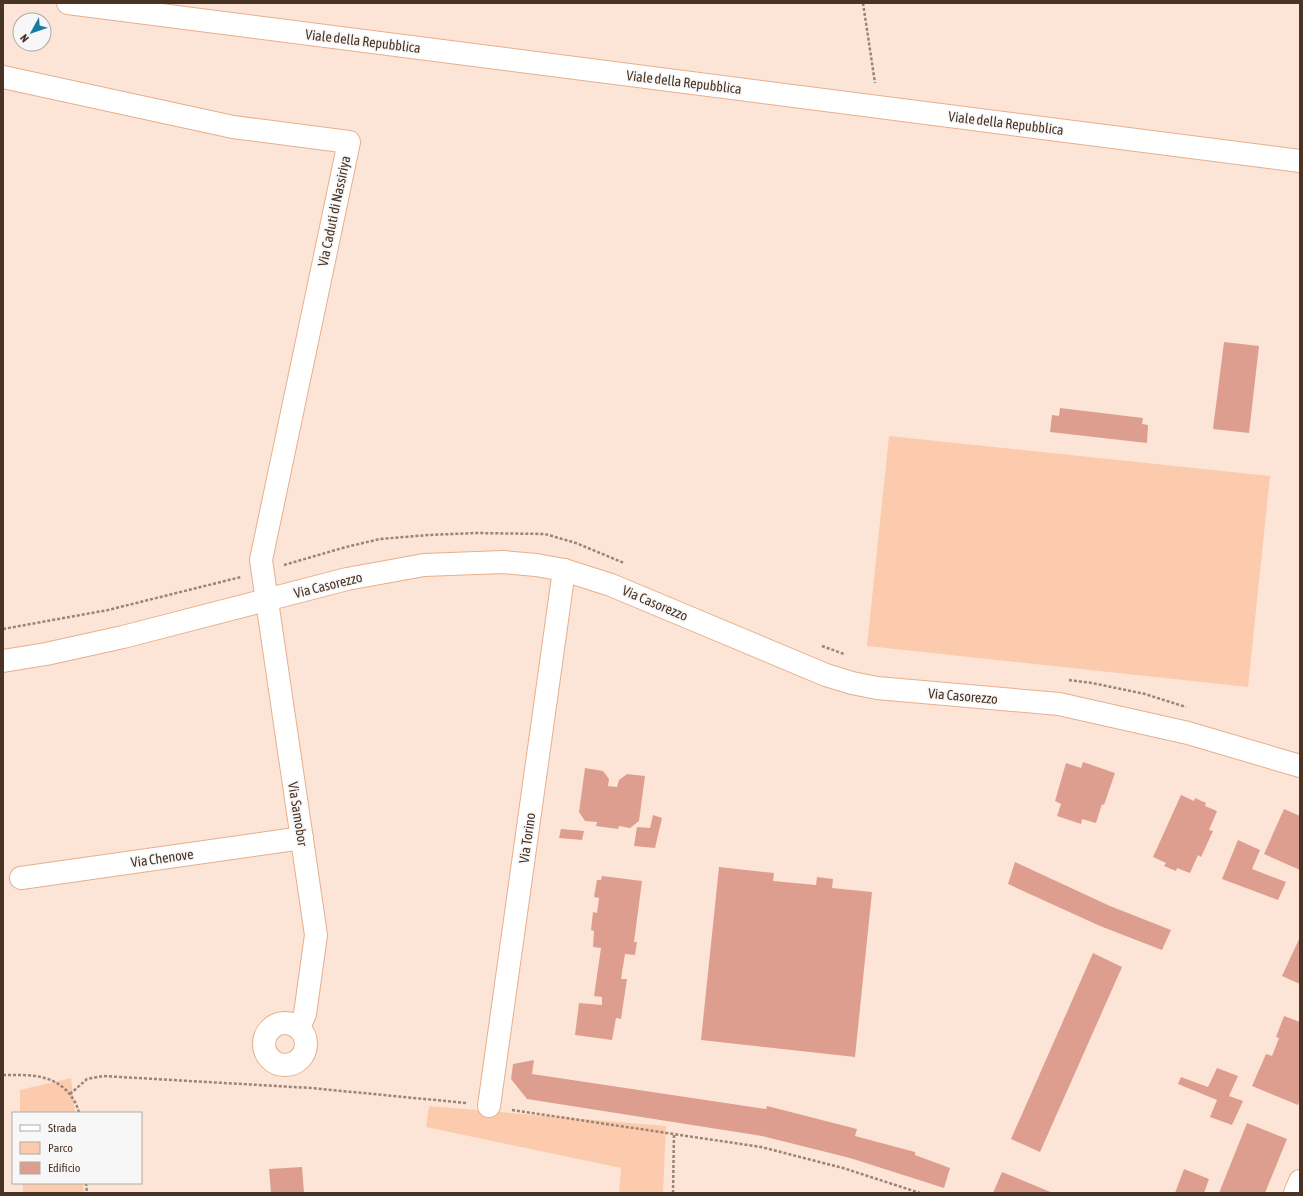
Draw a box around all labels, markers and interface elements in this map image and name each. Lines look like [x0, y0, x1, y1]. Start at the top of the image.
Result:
north arrow [12, 12, 52, 52]
street label: Viale della Repubblica [304, 26, 422, 56]
text: N [18, 32, 31, 45]
street label: Viale della Repubblica [625, 67, 743, 97]
street label: Viale della Repubblica [947, 108, 1065, 138]
street label: Via Caduti di Nassiriya [314, 154, 354, 268]
street label: Via Casorezzo [292, 569, 364, 601]
street label: Via Casorezzo [620, 582, 690, 624]
street label: Via Casorezzo [928, 685, 998, 707]
street label: Via Samobor [285, 781, 311, 848]
street label: Via Torino [516, 812, 538, 864]
street label: Via Chenove [130, 846, 194, 870]
legend [12, 1112, 142, 1184]
text: Strada [48, 1121, 77, 1135]
text: Parco [48, 1141, 73, 1155]
text: Edificio [48, 1161, 81, 1175]

